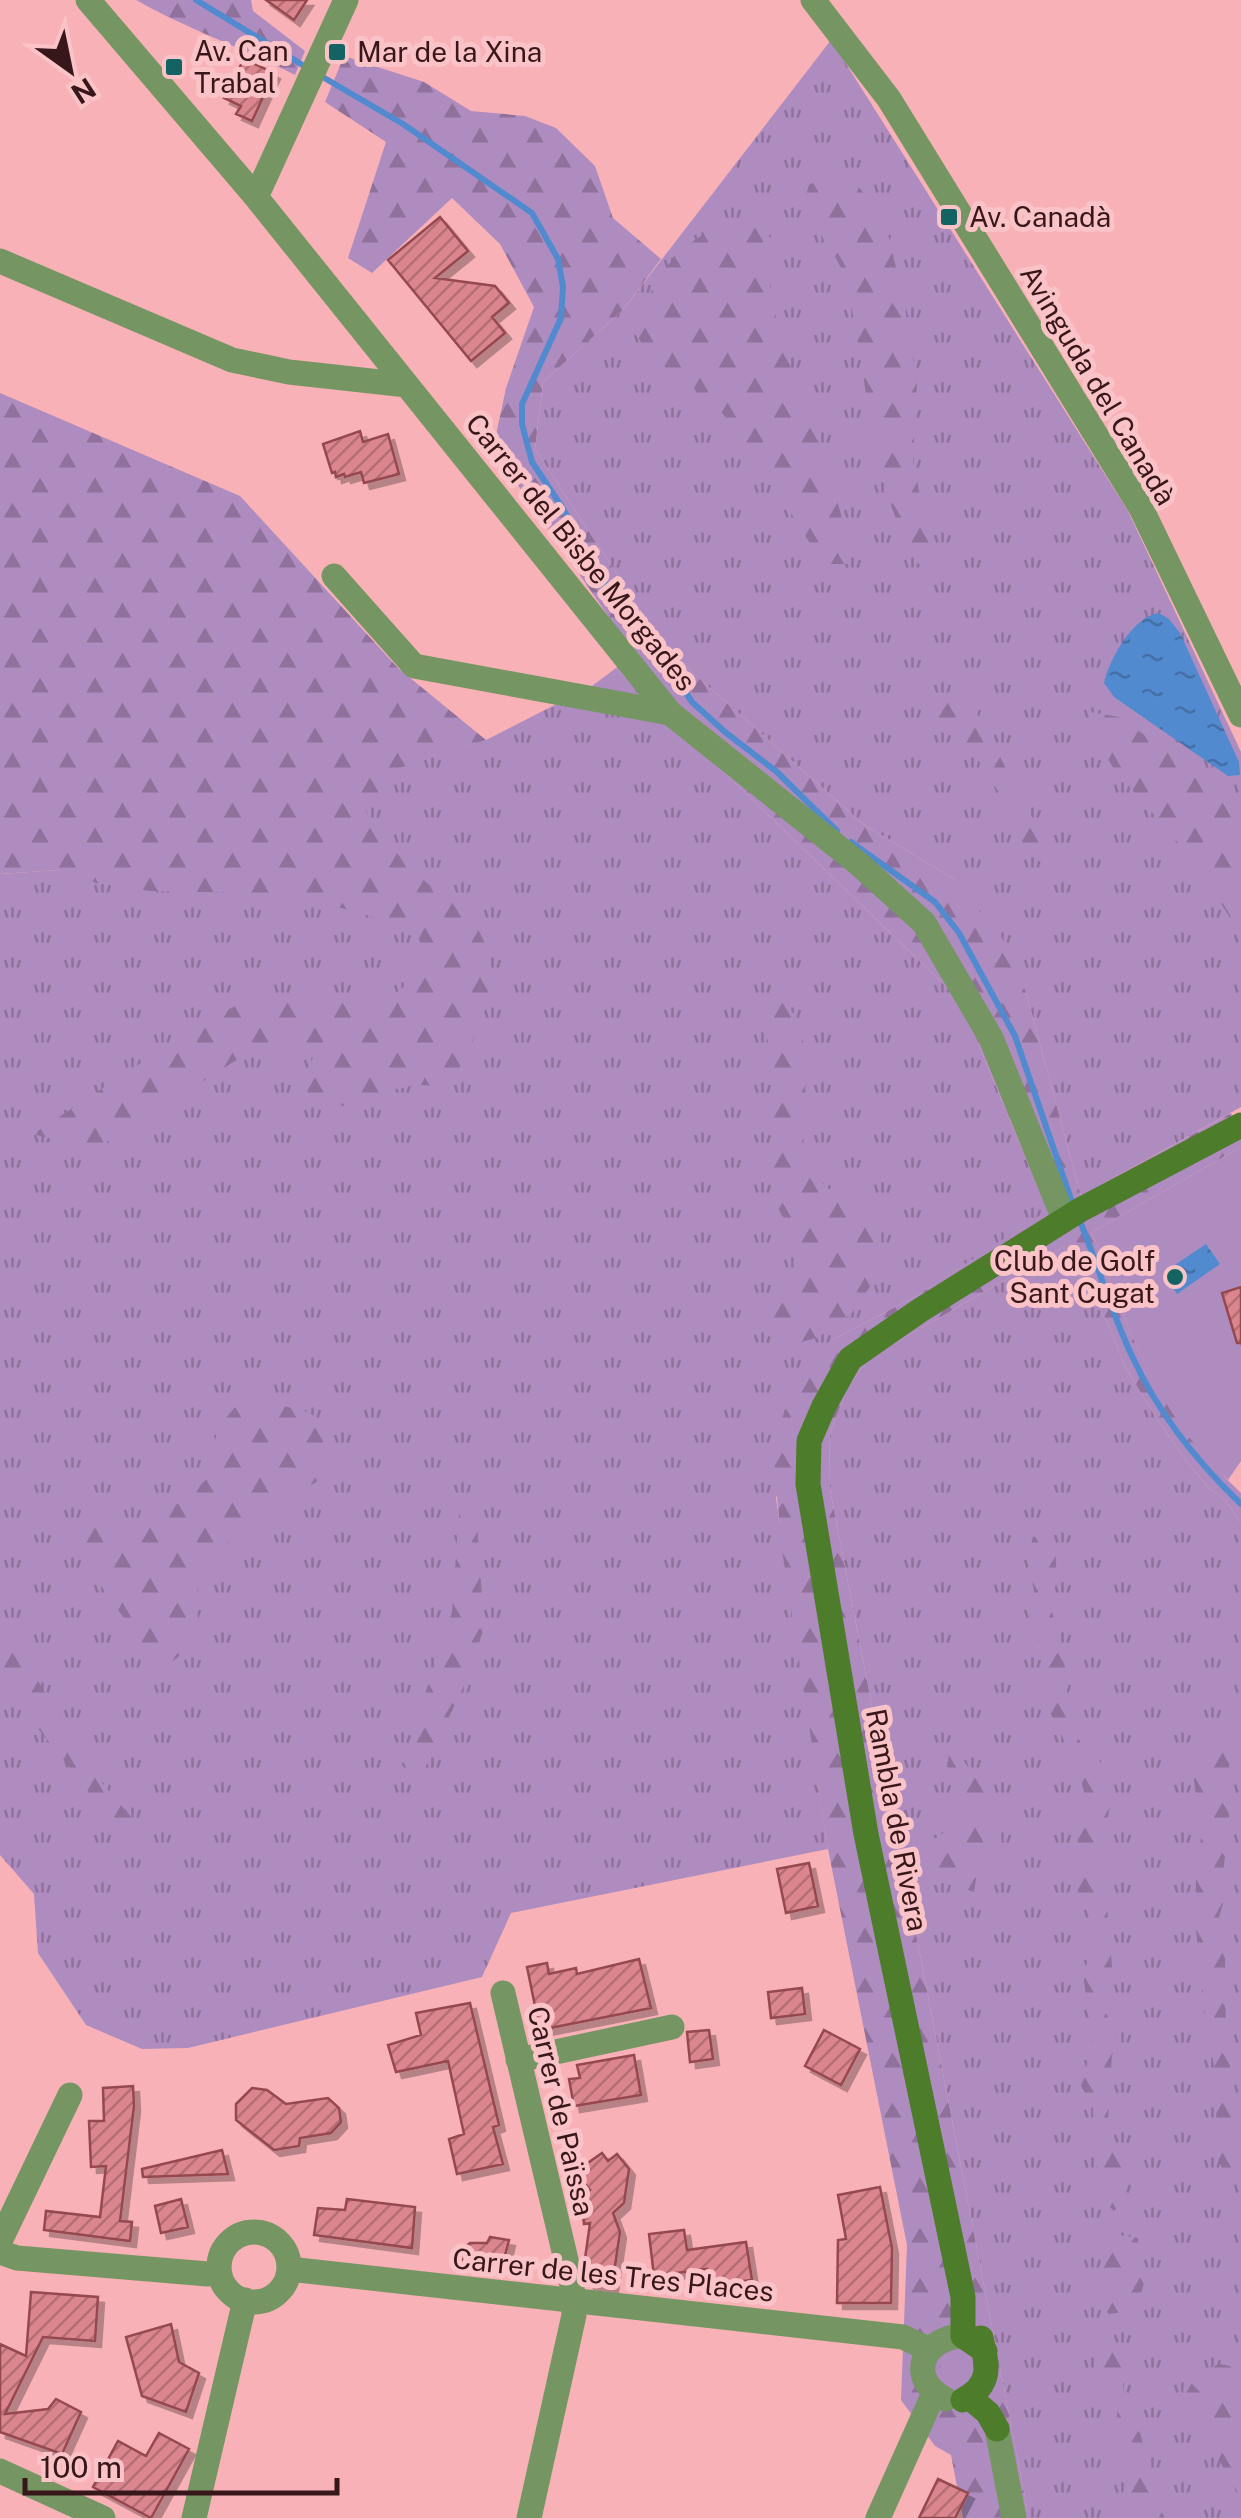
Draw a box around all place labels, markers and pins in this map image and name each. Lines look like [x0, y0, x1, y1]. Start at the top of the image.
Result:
place label: Av. Can Trabal [194, 34, 289, 99]
place label: Mar de la Xina [357, 35, 542, 68]
marker: Mar de la Xina [326, 41, 348, 63]
marker: Av. Can Trabal [163, 56, 185, 78]
place label: Av. Canadà [969, 200, 1111, 233]
marker: Av. Canadà [938, 206, 960, 228]
place label: Club de Golf Sant Cugat [994, 1244, 1155, 1309]
marker: Club de Golf Sant Cugat [1164, 1266, 1186, 1288]

